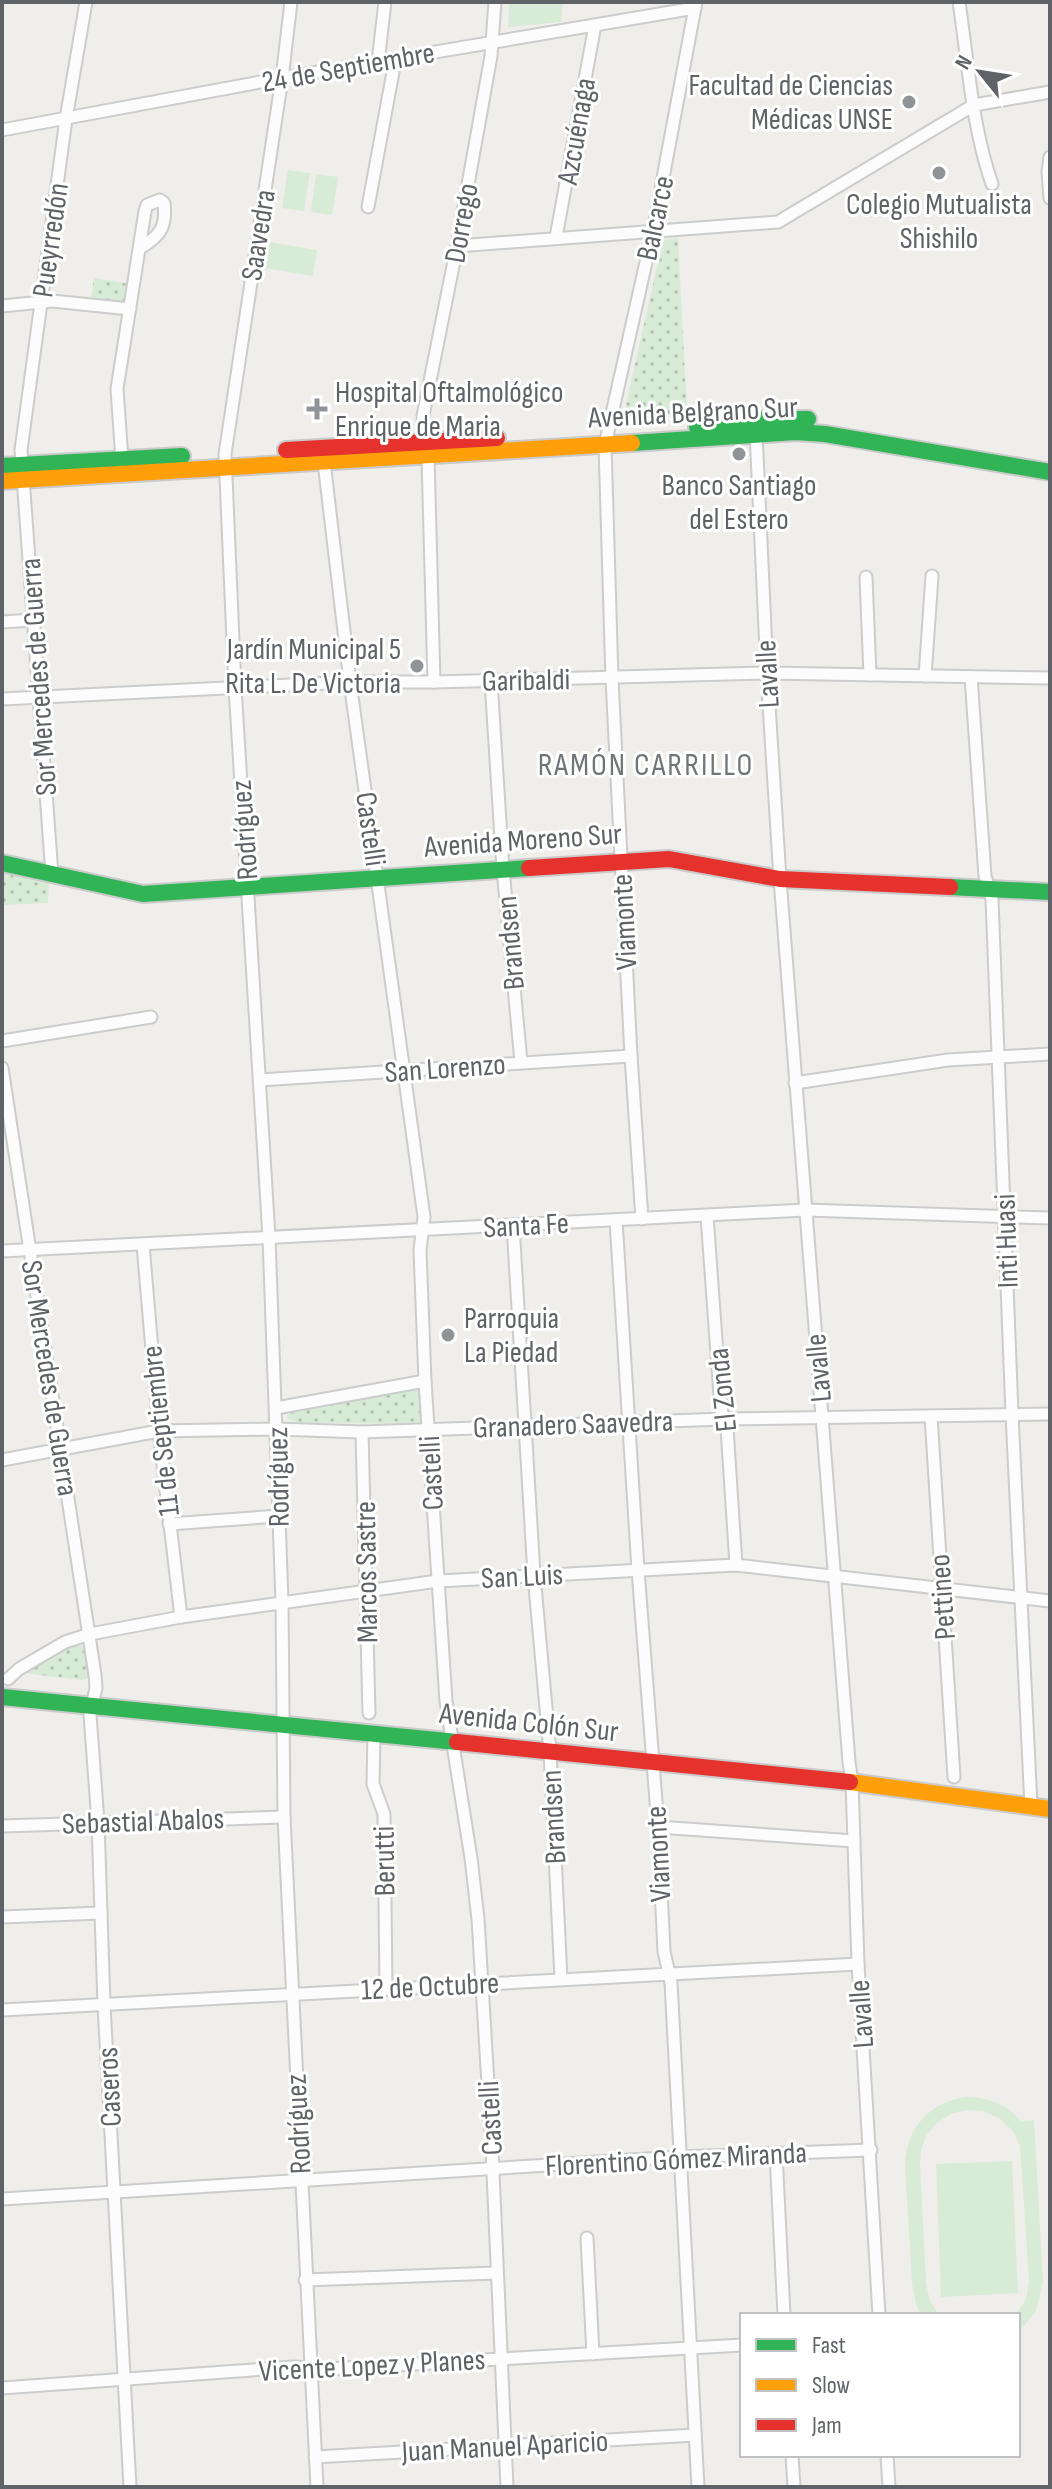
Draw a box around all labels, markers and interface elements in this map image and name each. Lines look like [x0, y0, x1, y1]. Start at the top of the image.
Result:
north arrow [940, 32, 1020, 112]
street label: 24 de Septiembre [259, 35, 437, 101]
text: N [949, 51, 979, 75]
place label: Facultad de Ciencias Médicas UNSE [688, 68, 893, 138]
street label: Azcuénaga [550, 75, 604, 188]
marker: Facultad de Ciencias Médicas UNSE [900, 93, 918, 111]
marker: Colegio Mutualista Shishilo [930, 164, 948, 182]
street label: Balcarce [629, 172, 683, 264]
street label: Pueyrredón [25, 181, 77, 300]
street label: Dorrego [437, 181, 487, 266]
street label: Saavedra [234, 187, 284, 283]
place label: Colegio Mutualista Shishilo [846, 187, 1032, 257]
place label: Hospital Oftalmológico Enrique de Maria [335, 375, 563, 445]
street label: Avenida Belgrano Sur [586, 390, 799, 437]
marker: Hospital Oftalmológico Enrique de Maria [306, 398, 328, 420]
marker: Banco Santiago del Estero [730, 445, 748, 463]
place label: Banco Santiago del Estero [662, 468, 816, 538]
street label: Sor Mercedes de Guerra [13, 557, 65, 797]
place label: Jardín Municipal 5 Rita L. De Victoria [225, 632, 401, 702]
street label: Lavalle [748, 639, 788, 709]
marker: Jardín Municipal 5 Rita L. De Victoria [408, 657, 426, 675]
street label: Garibaldi [482, 662, 570, 700]
district label: RAMÓN CARRILLO [538, 746, 754, 785]
street label: Rodríguez [224, 779, 266, 881]
street label: Castelli [347, 790, 393, 869]
street label: Avenida Moreno Sur [422, 816, 623, 866]
street label: Viamonte [605, 873, 645, 971]
street label: Brandsen [489, 894, 533, 991]
street label: San Lorenzo [383, 1047, 507, 1091]
street label: Inti Huasi [987, 1193, 1027, 1289]
street label: Santa Fe [482, 1206, 570, 1246]
street label: Sor Mercedes de Guerra [13, 1258, 85, 1499]
place label: Parroquia La Piedad [464, 1301, 559, 1371]
marker: Parroquia La Piedad [439, 1326, 457, 1344]
street label: Lavalle [798, 1332, 840, 1404]
street label: 11 de Septiembre [134, 1344, 188, 1518]
street label: El Zonda [701, 1346, 745, 1433]
street label: Granadero Saavedra [472, 1404, 674, 1446]
street label: Rodríguez [260, 1426, 298, 1527]
street label: Castelli [412, 1435, 452, 1511]
street label: Marcos Sastre [348, 1501, 386, 1643]
street label: Pettineo [922, 1553, 964, 1641]
street label: San Luis [480, 1557, 564, 1597]
street label: Avenida Colón Sur [437, 1696, 620, 1750]
street label: Brandsen [534, 1769, 574, 1865]
street label: Sebastial Abalos [61, 1801, 225, 1843]
street label: Viamonte [639, 1805, 679, 1903]
street label: Berutti [366, 1825, 404, 1897]
street label: 12 de Octubre [360, 1965, 500, 2009]
street label: Lavalle [842, 1979, 882, 2049]
street label: Caseros [90, 2046, 130, 2128]
street label: Rodríguez [278, 2073, 320, 2175]
street label: Castelli [471, 2080, 511, 2156]
street label: Florentino Gómez Miranda [544, 2135, 808, 2185]
legend [740, 2313, 1020, 2457]
text: Fast [812, 2331, 846, 2360]
street label: Vicente Lopez y Planes [258, 2342, 486, 2390]
text: Slow [812, 2371, 850, 2400]
text: Jam [811, 2411, 842, 2440]
street label: Juan Manuel Aparicio [400, 2424, 609, 2470]

